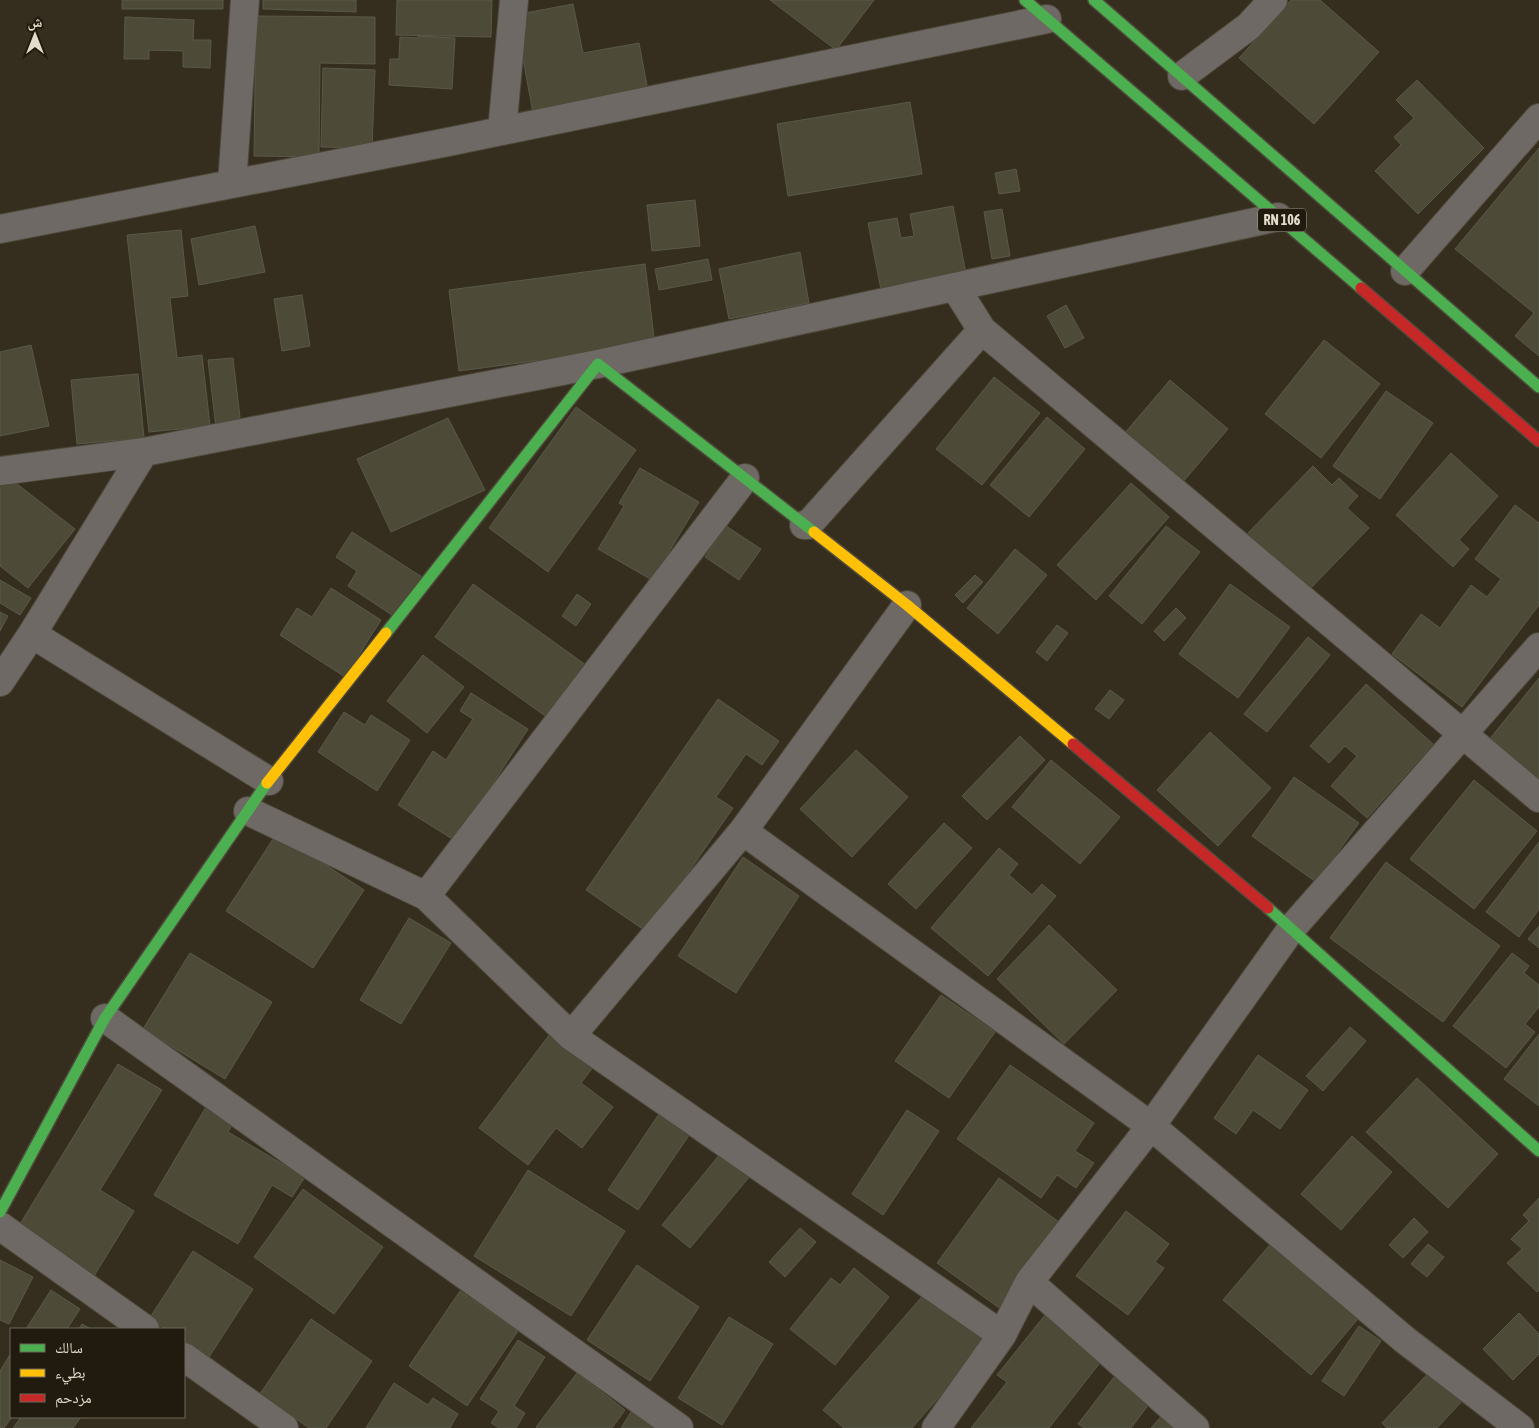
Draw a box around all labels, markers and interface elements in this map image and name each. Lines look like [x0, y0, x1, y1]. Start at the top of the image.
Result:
north arrow [10, 10, 60, 60]
text: ش [28, 14, 43, 31]
road number: RN 106 [1258, 208, 1306, 232]
legend [10, 1328, 185, 1418]
text: سالك [55, 1339, 83, 1356]
text: بطيء [55, 1364, 85, 1385]
text: مزدحم [55, 1389, 92, 1408]

